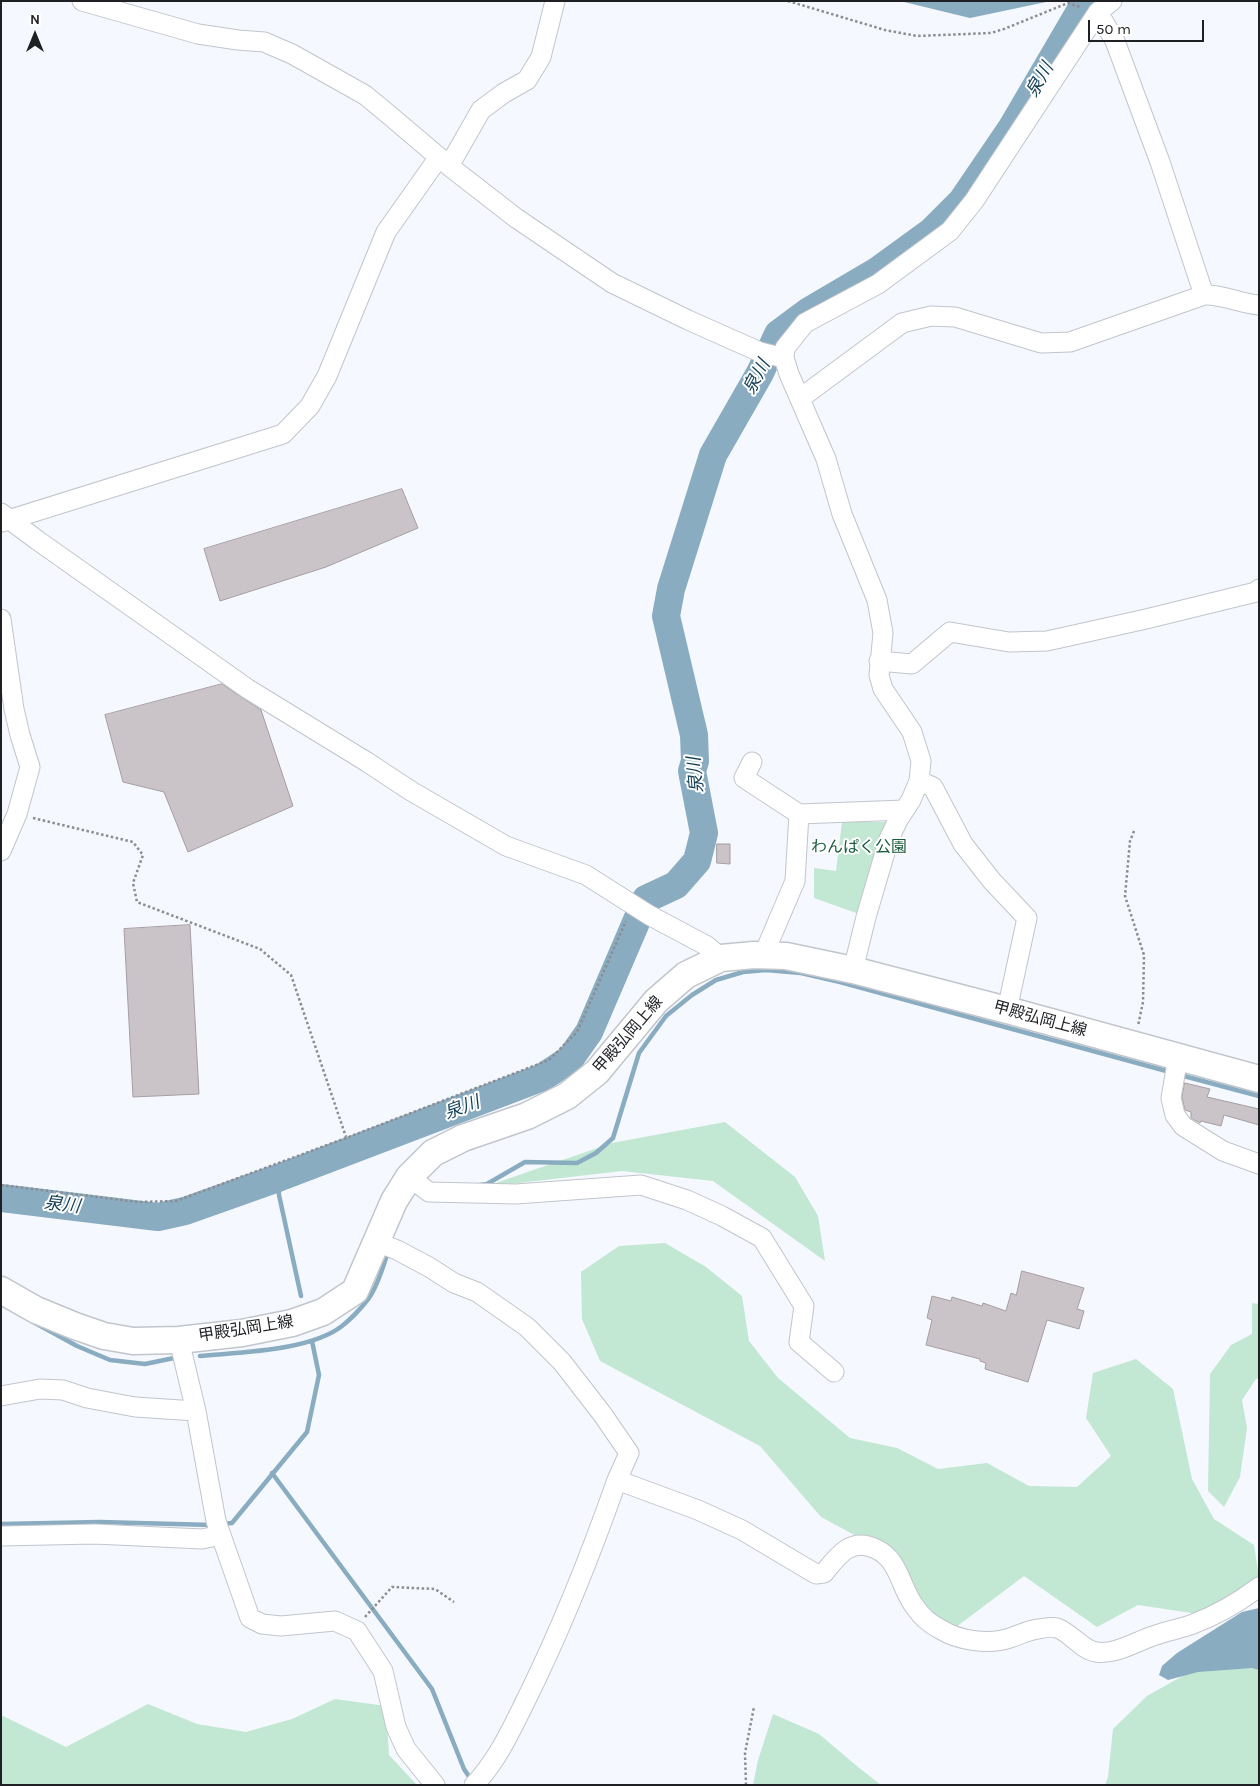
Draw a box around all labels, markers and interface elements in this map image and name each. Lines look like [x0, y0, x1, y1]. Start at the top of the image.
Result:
north arrow [10, 10, 60, 60]
scale bar [1090, 10, 1206, 42]
text: N [30, 11, 40, 28]
text: 50 m [1096, 20, 1131, 38]
water label: 泉川 [1022, 59, 1058, 101]
water label: 泉川 [739, 356, 775, 398]
water label: 泉川 [684, 756, 708, 794]
park label: わんぱく公園 [811, 837, 907, 857]
street label: 甲殿弘岡上線 [589, 992, 667, 1078]
street label: 甲殿弘岡上線 [991, 997, 1089, 1041]
water label: 泉川 [441, 1092, 483, 1124]
water label: 泉川 [43, 1192, 81, 1218]
street label: 甲殿弘岡上線 [197, 1312, 295, 1346]

